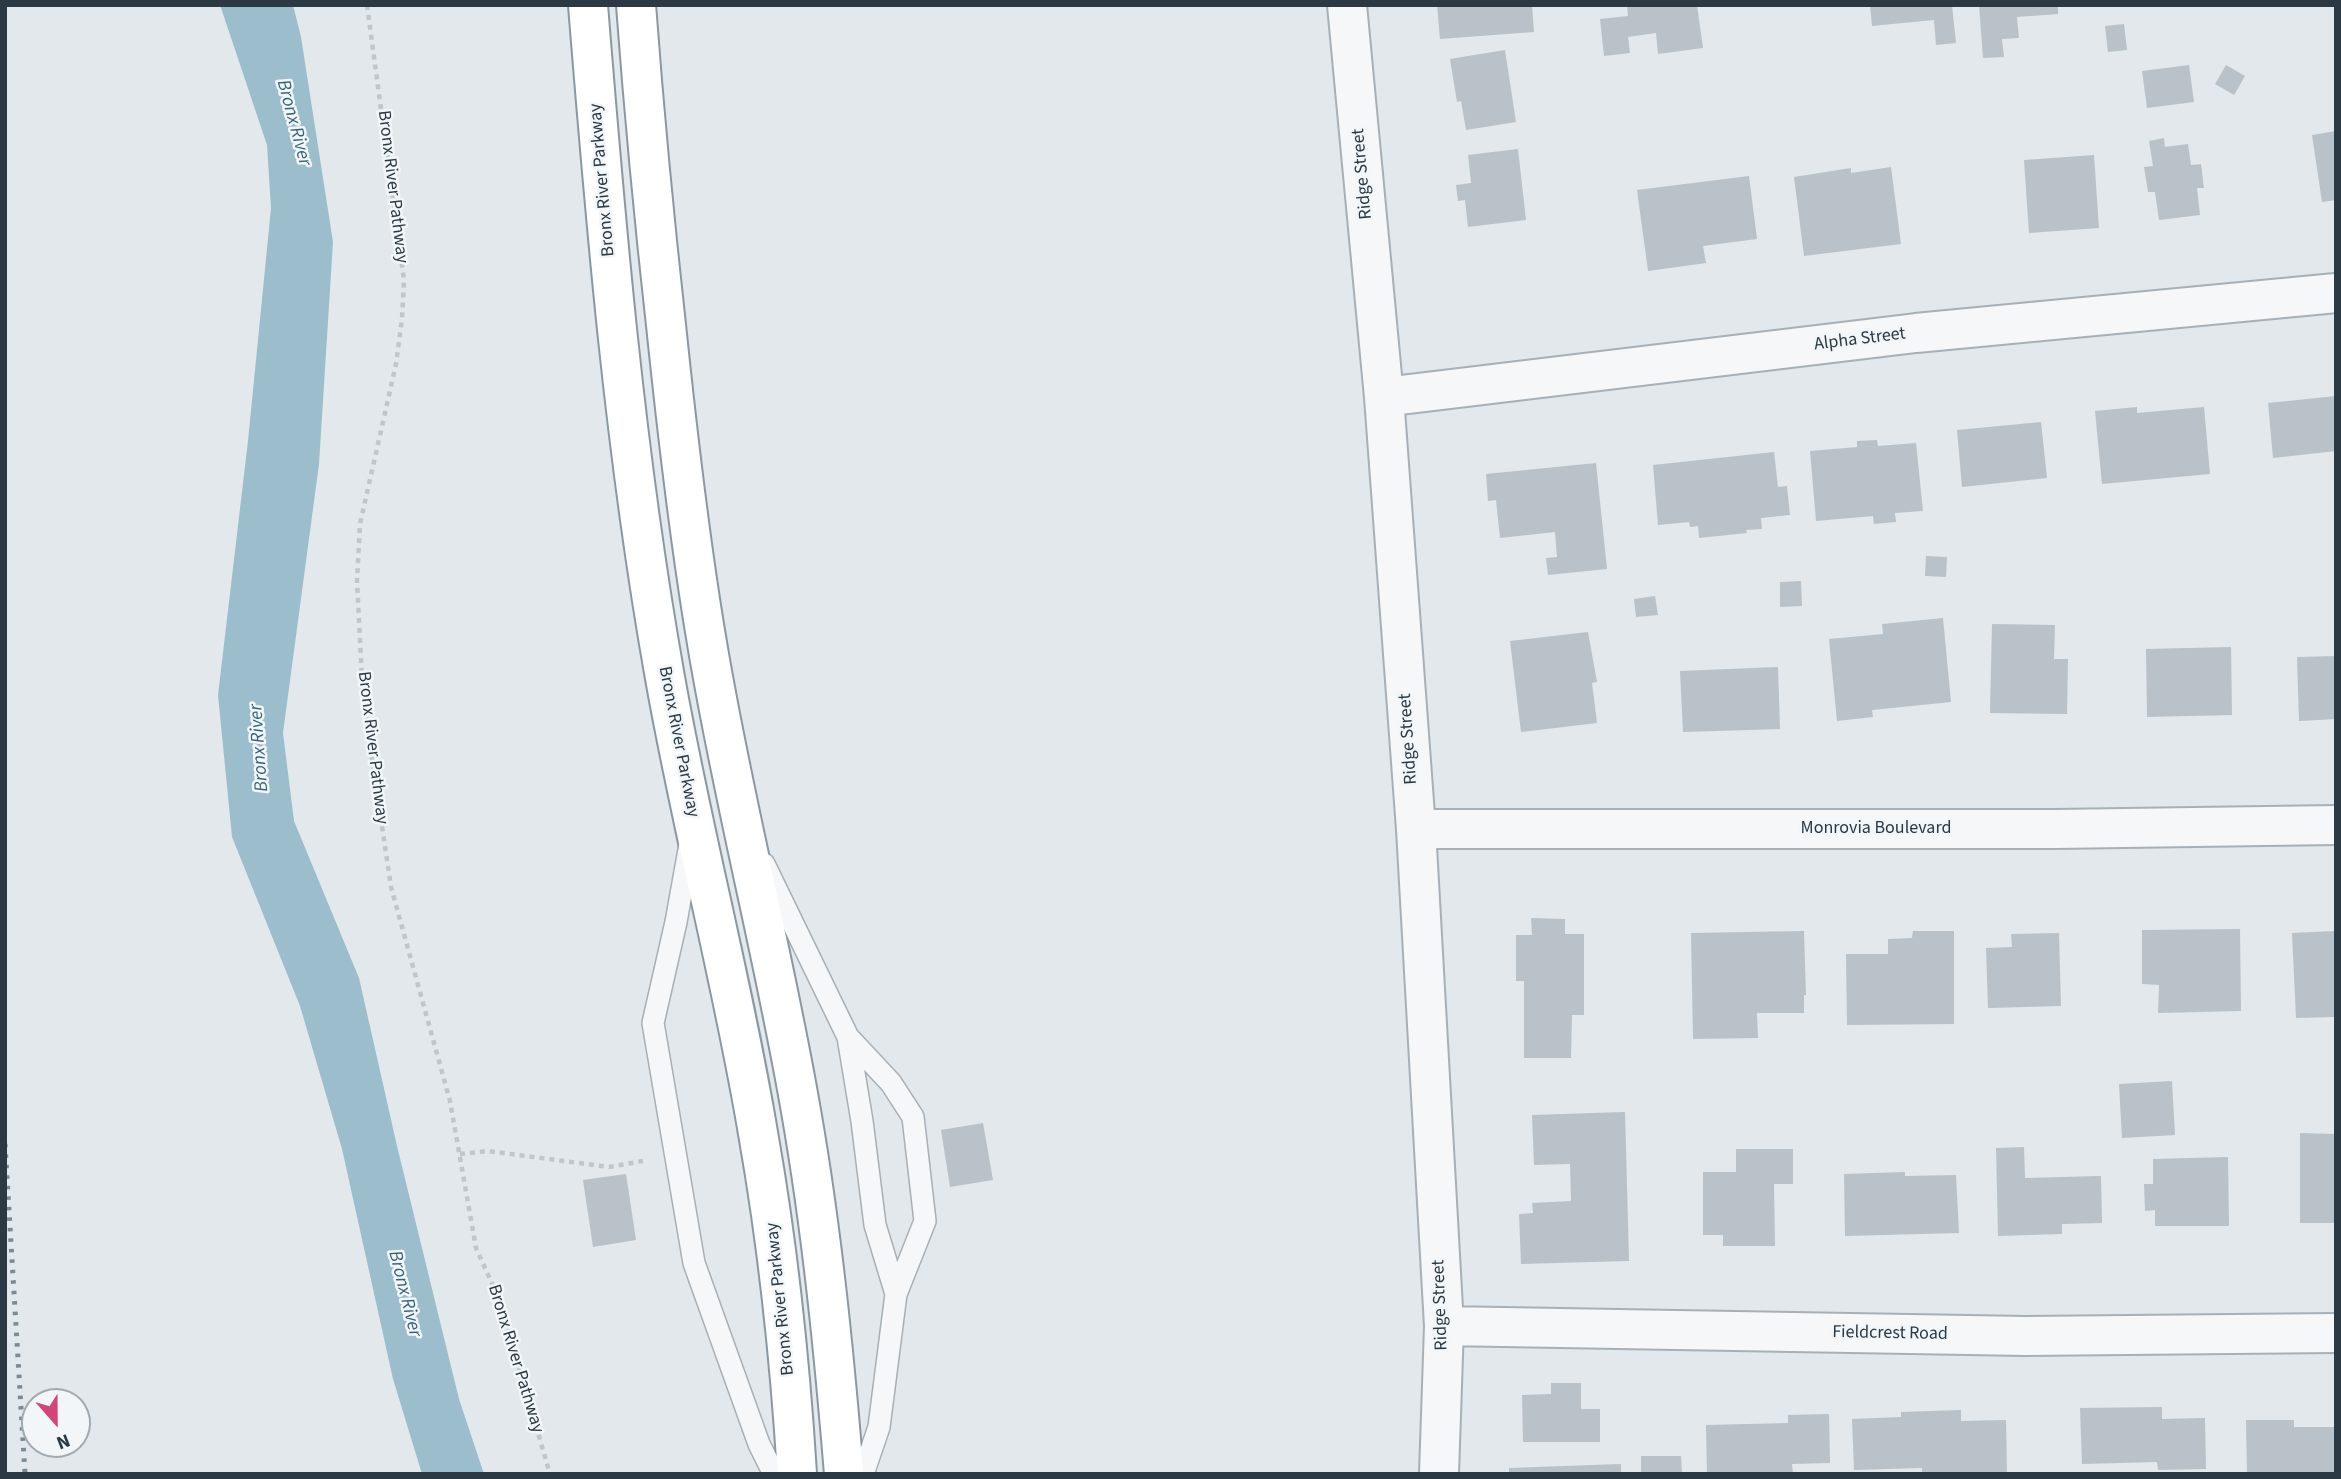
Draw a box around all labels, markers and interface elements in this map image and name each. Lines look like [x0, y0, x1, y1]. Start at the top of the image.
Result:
water label: Bronx River [271, 78, 315, 168]
street label: Bronx River Parkway [586, 103, 620, 257]
street label: Bronx River Pathway [372, 109, 412, 265]
street label: Ridge Street [1348, 128, 1378, 220]
street label: Alpha Street [1813, 324, 1907, 356]
street label: Bronx River Parkway [653, 665, 703, 819]
street label: Bronx River Pathway [352, 670, 392, 826]
street label: Ridge Street [1395, 693, 1423, 785]
water label: Bronx River [246, 703, 274, 793]
street label: Monrovia Boulevard [1801, 818, 1951, 840]
street label: Bronx River Parkway [762, 1222, 800, 1376]
water label: Bronx River [382, 1249, 426, 1339]
street label: Ridge Street [1429, 1259, 1453, 1351]
street label: Bronx River Pathway [482, 1282, 548, 1436]
street label: Fieldcrest Road [1832, 1322, 1948, 1346]
north arrow [21, 1388, 91, 1458]
text: N [52, 1426, 74, 1456]

